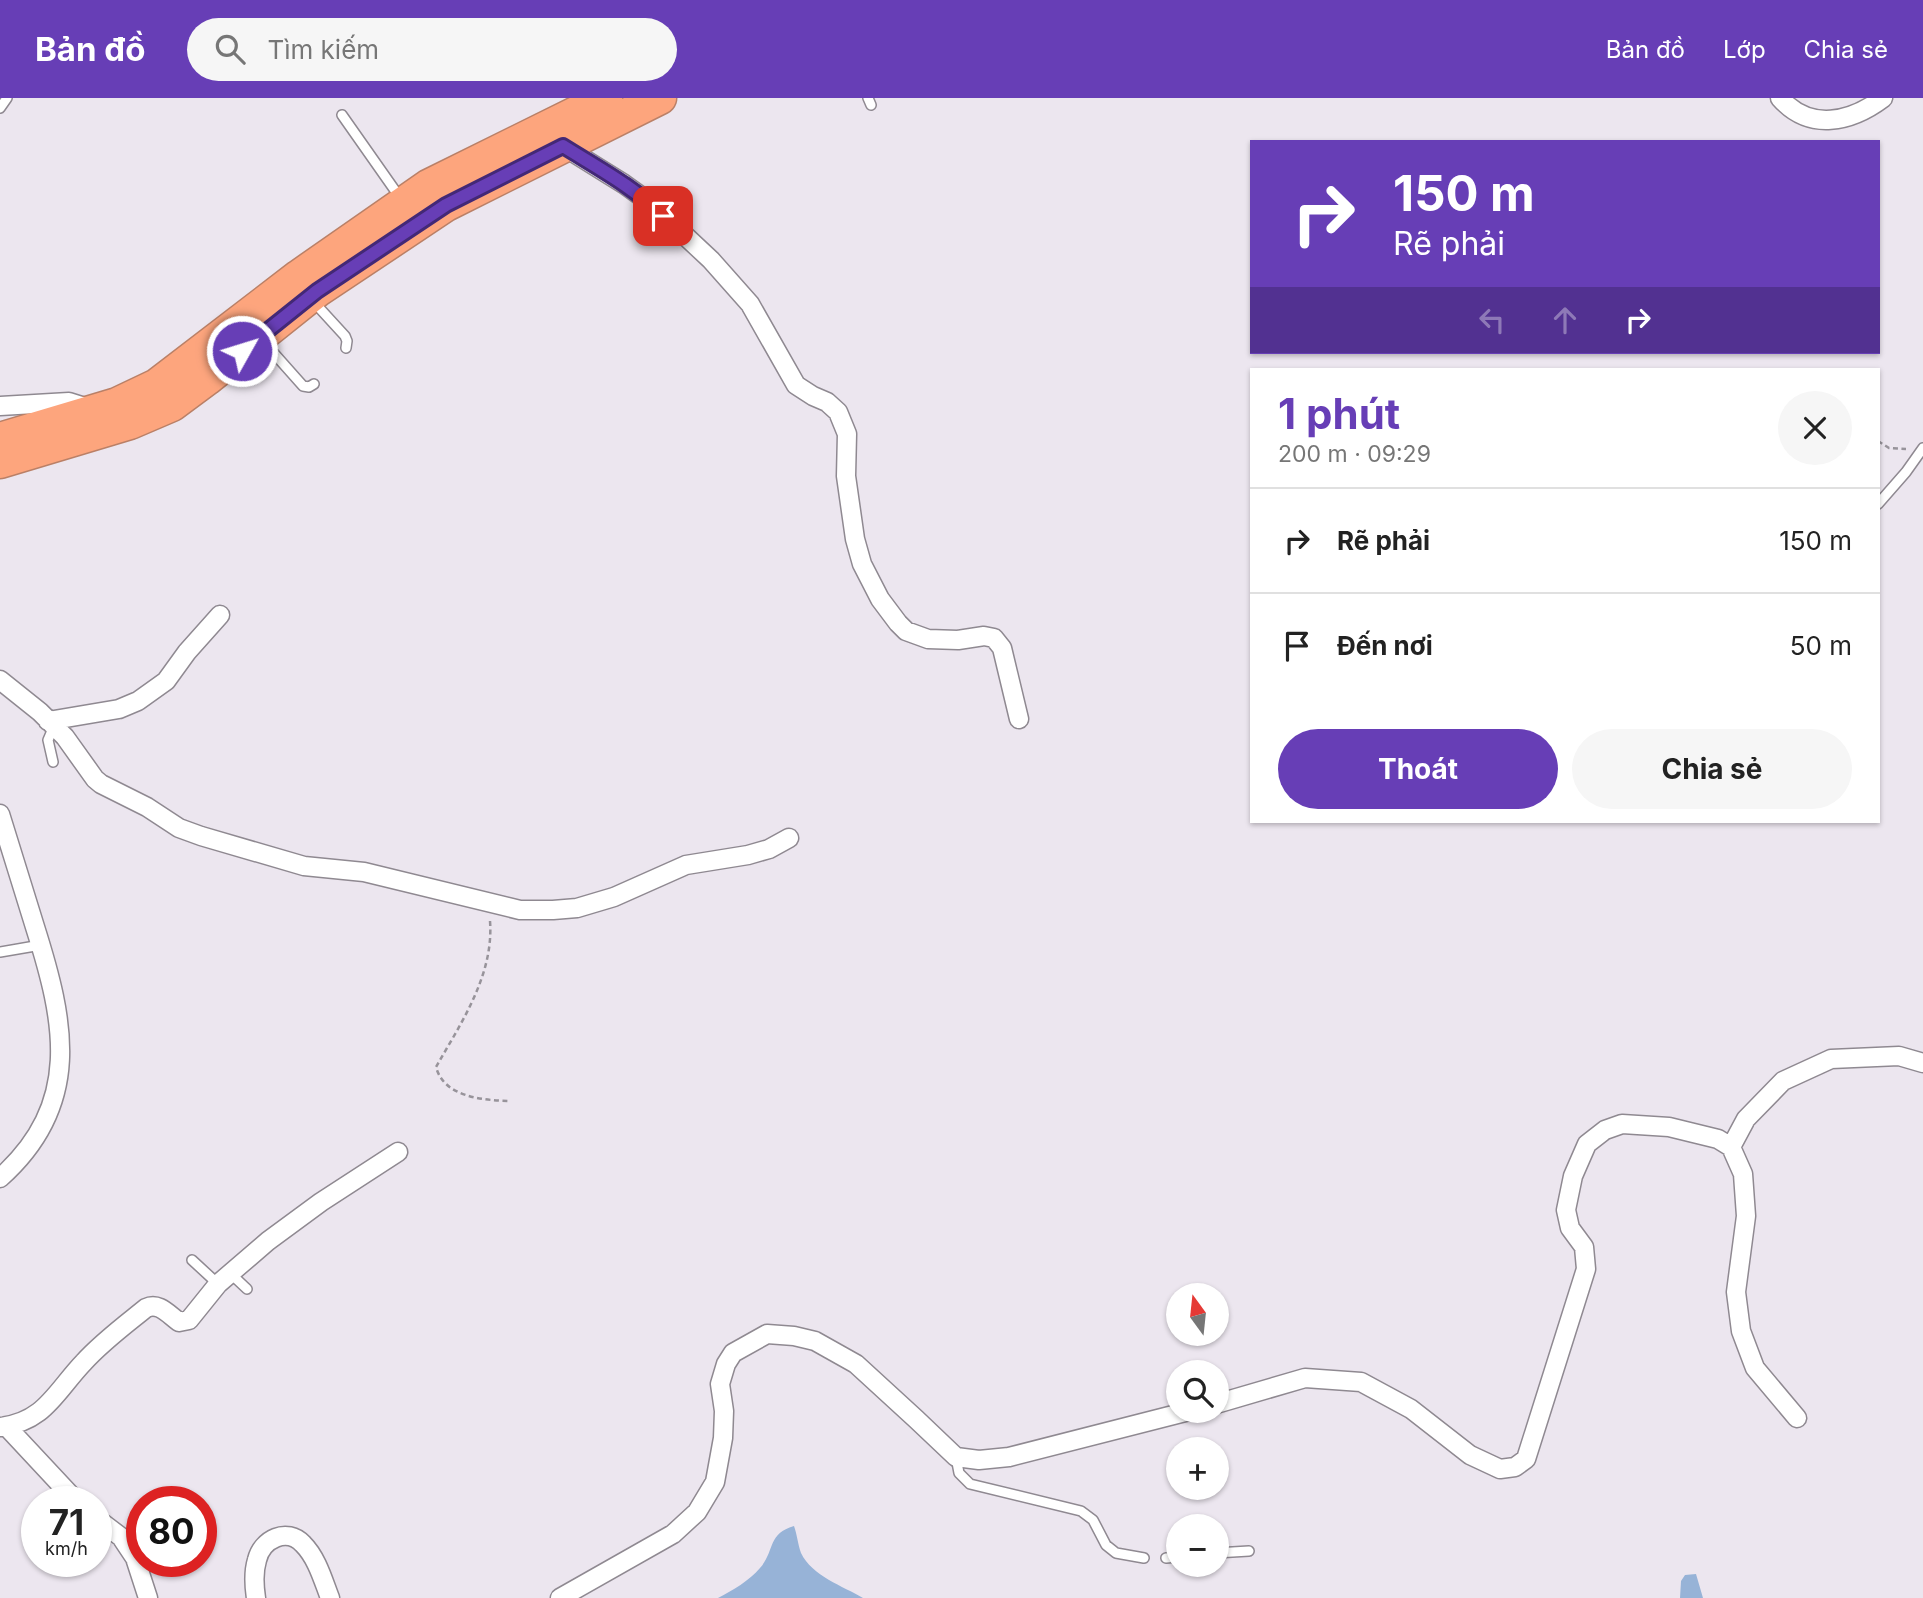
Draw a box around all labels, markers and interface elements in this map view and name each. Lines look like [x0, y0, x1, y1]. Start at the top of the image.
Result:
search box [187, 18, 677, 81]
text: Bản đồ [35, 29, 145, 69]
icon: search [211, 30, 249, 68]
text: Tìm kiếm [267, 34, 379, 65]
text: Bản đồ [1606, 35, 1685, 64]
text: Lớp [1723, 35, 1766, 64]
text: Chia sẻ [1804, 35, 1888, 64]
text: 150 m [1393, 164, 1535, 223]
icon: right [1278, 168, 1369, 259]
pin [633, 186, 693, 246]
icon: arrive [644, 197, 682, 235]
text: Rẽ phải [1393, 224, 1505, 263]
icon: left [1473, 301, 1511, 339]
icon: ahead [1546, 301, 1584, 339]
icon: right [1619, 301, 1657, 339]
position arrow [205, 314, 279, 388]
text: 1 phút [1278, 388, 1400, 439]
button: close [1778, 391, 1852, 465]
text: 200 m · 09:29 [1278, 440, 1431, 468]
icon: right [1278, 522, 1316, 560]
text: Rẽ phải [1337, 525, 1430, 556]
text: 150 m [1779, 525, 1852, 556]
icon: arrive [1278, 627, 1316, 665]
text: Đến nơi [1337, 630, 1433, 661]
text: 50 m [1790, 630, 1852, 661]
button: Thoát [1278, 729, 1558, 809]
button: Chia sẻ [1572, 729, 1852, 809]
north arrow [1166, 1283, 1228, 1346]
map controls [1166, 1283, 1229, 1577]
button: search [1166, 1360, 1229, 1423]
button: + [1166, 1437, 1229, 1500]
speed limit sign: 80 [126, 1486, 217, 1577]
text: 71 [49, 1501, 84, 1543]
button: − [1166, 1514, 1229, 1577]
text: km/h [45, 1538, 88, 1559]

